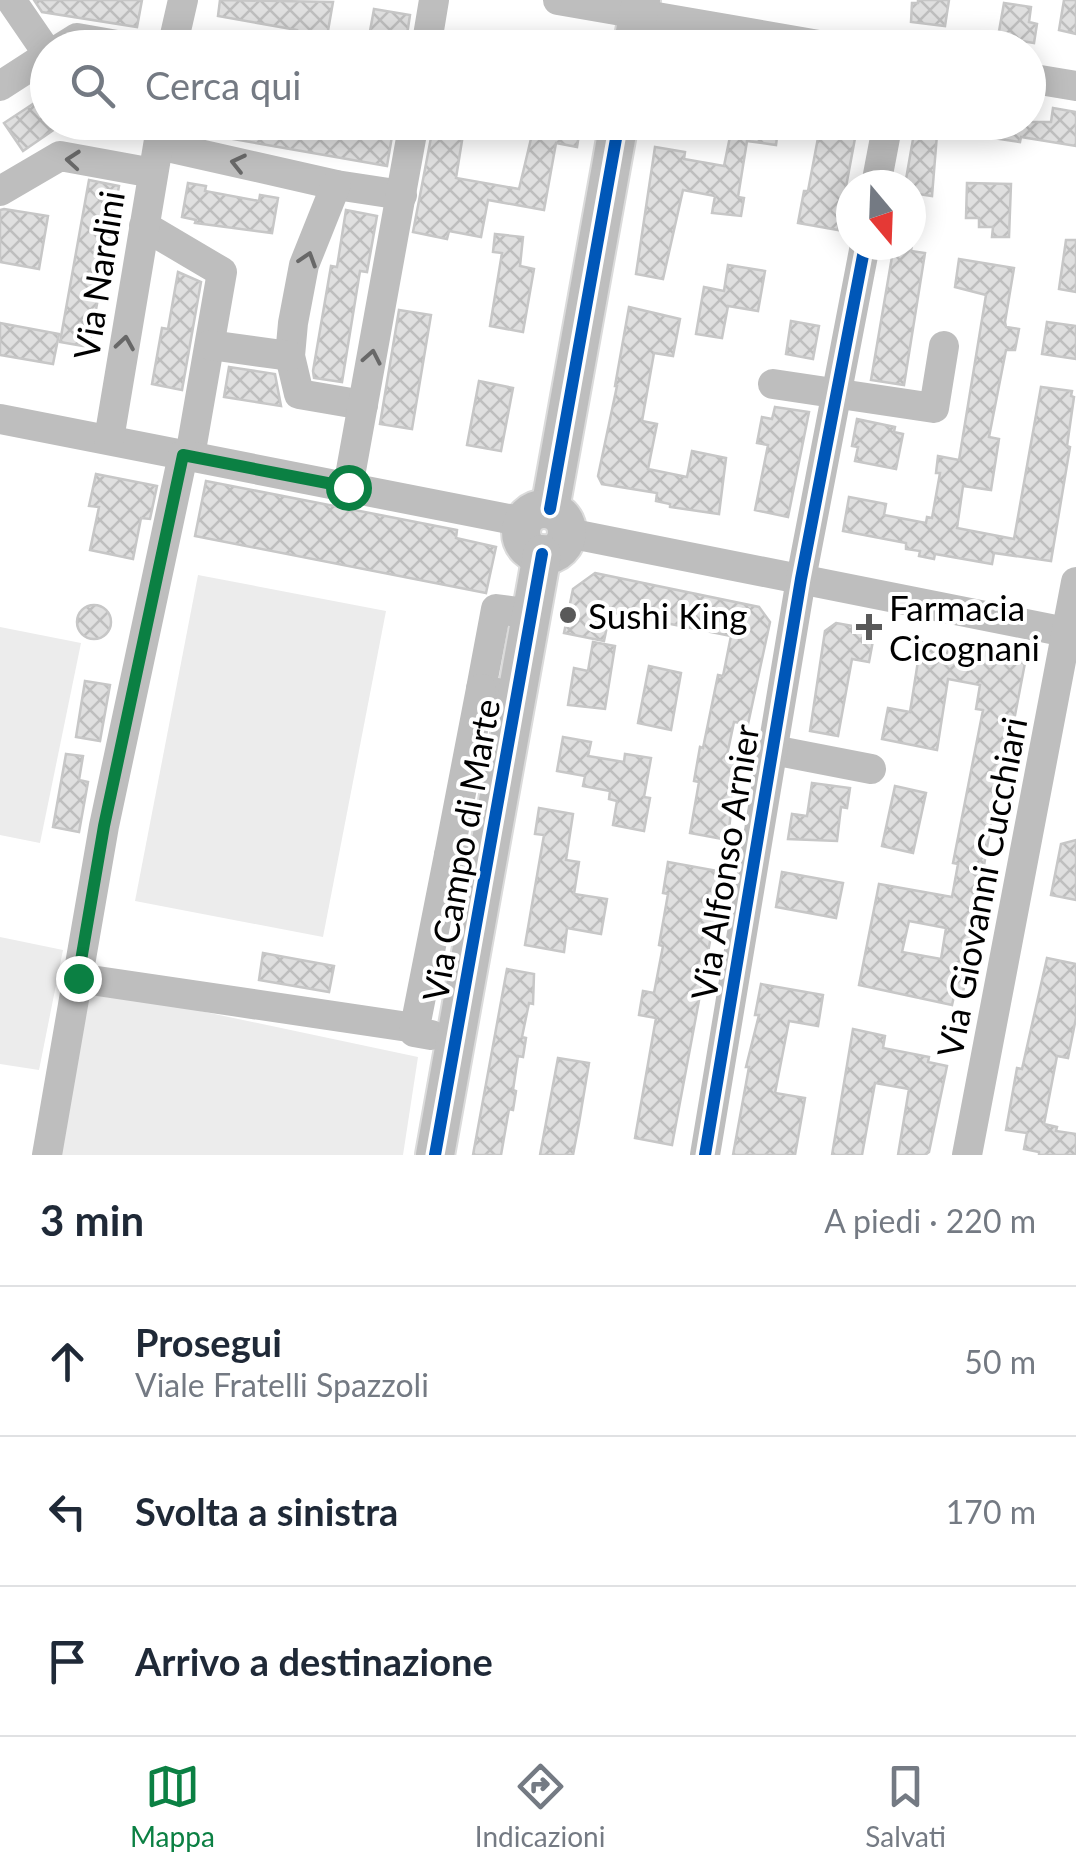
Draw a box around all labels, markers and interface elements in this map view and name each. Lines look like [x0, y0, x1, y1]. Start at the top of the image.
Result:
search box [30, 30, 1046, 140]
icon: search [65, 58, 120, 113]
text: Cerca qui [145, 62, 301, 108]
one-way arrow [65, 150, 81, 171]
one-way arrow [230, 154, 247, 175]
north arrow [836, 170, 926, 260]
street label: Via Nardini [64, 188, 132, 362]
one-way arrow [296, 252, 316, 269]
one-way arrow [113, 335, 134, 351]
one-way arrow [361, 348, 382, 365]
route start [326, 465, 372, 511]
place label: Farmacia Cicognani [889, 586, 1040, 668]
place label: Sushi King [588, 594, 748, 636]
marker: Sushi King [557, 604, 579, 626]
marker: Farmacia Cicognani [858, 616, 880, 638]
street label: Via Campo di Marte [413, 695, 507, 1005]
street label: Via Giovanni Cucchiari [927, 714, 1035, 1060]
street label: Via Alfonso Arnier [681, 721, 767, 1003]
route end [56, 956, 102, 1002]
text: 3 min [40, 1195, 144, 1245]
text: A piedi · 220 m [824, 1201, 1036, 1240]
text: Prosegui [135, 1319, 282, 1365]
icon: ahead [40, 1334, 95, 1389]
text: 50 m [964, 1342, 1036, 1381]
text: Viale Fratelli Spazzoli [135, 1365, 429, 1404]
icon: left [40, 1484, 95, 1539]
text: Svolta a sinistra [135, 1488, 398, 1534]
text: 170 m [946, 1492, 1036, 1531]
icon: arrive [40, 1634, 95, 1689]
text: Arrivo a destinazione [135, 1638, 493, 1684]
tab: Mappa [130, 1759, 215, 1853]
tab: Indicazioni [475, 1759, 605, 1853]
tab: Salvati [865, 1759, 946, 1853]

